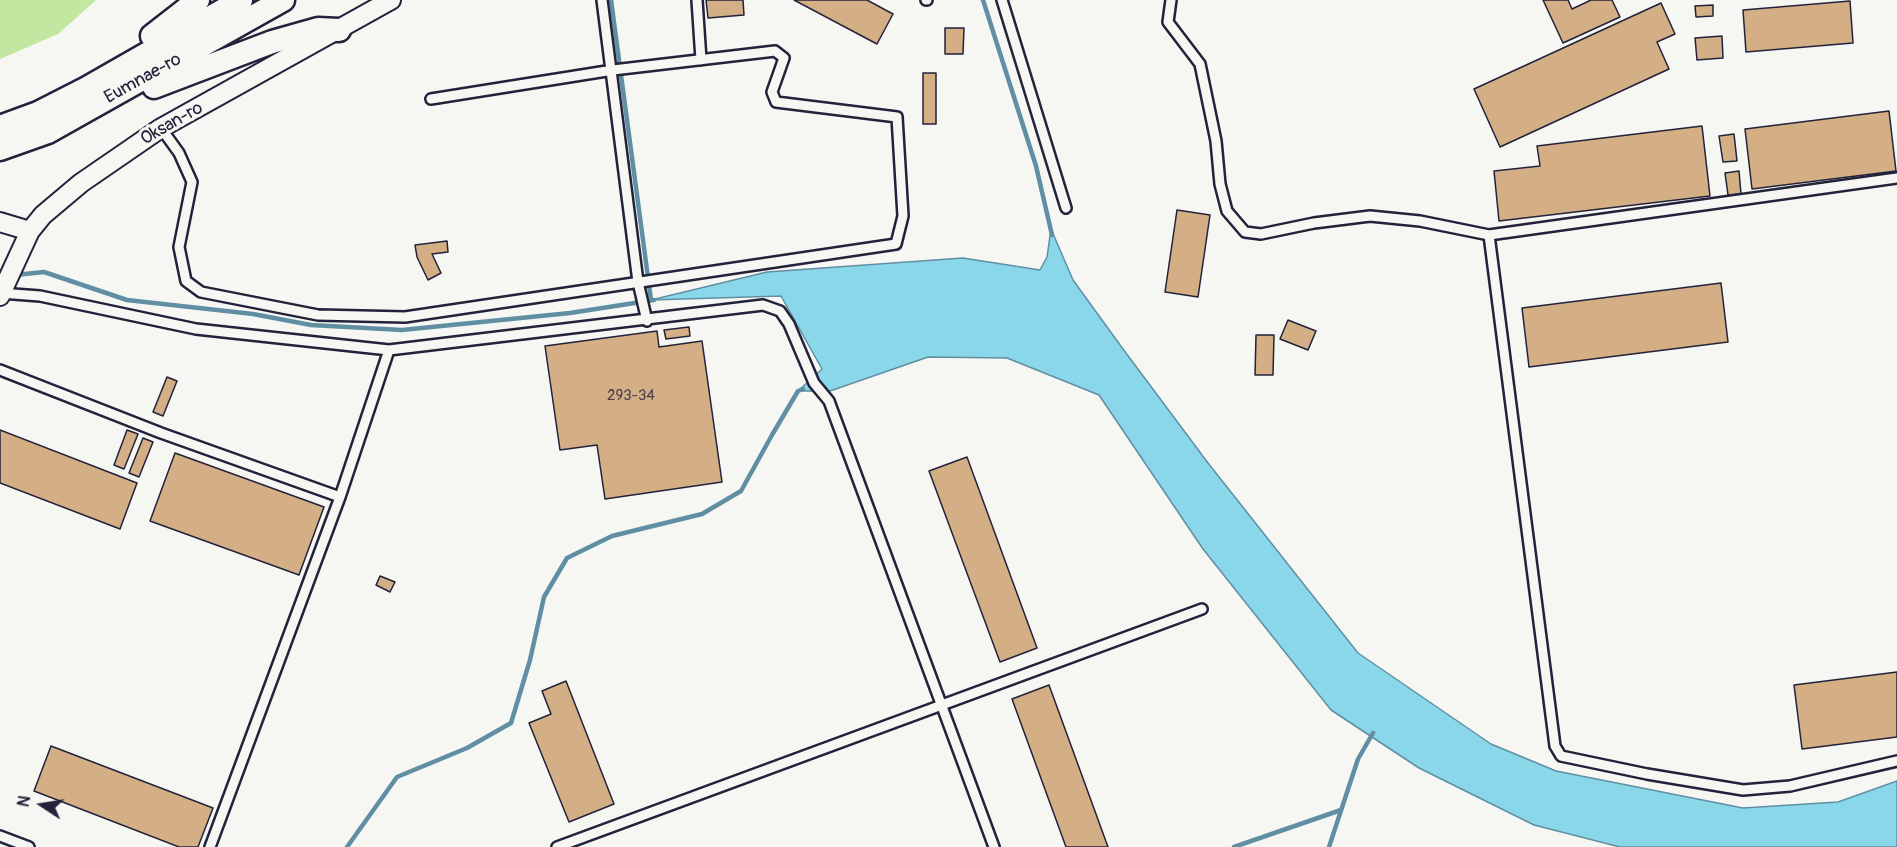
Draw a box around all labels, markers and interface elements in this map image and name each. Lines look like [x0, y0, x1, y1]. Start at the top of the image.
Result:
street label: Eumnae-ro [101, 49, 185, 109]
street label: Oksan-ro [137, 98, 207, 150]
house number: 293-34 [607, 387, 655, 405]
north arrow [12, 775, 72, 835]
text: N [13, 794, 35, 809]

